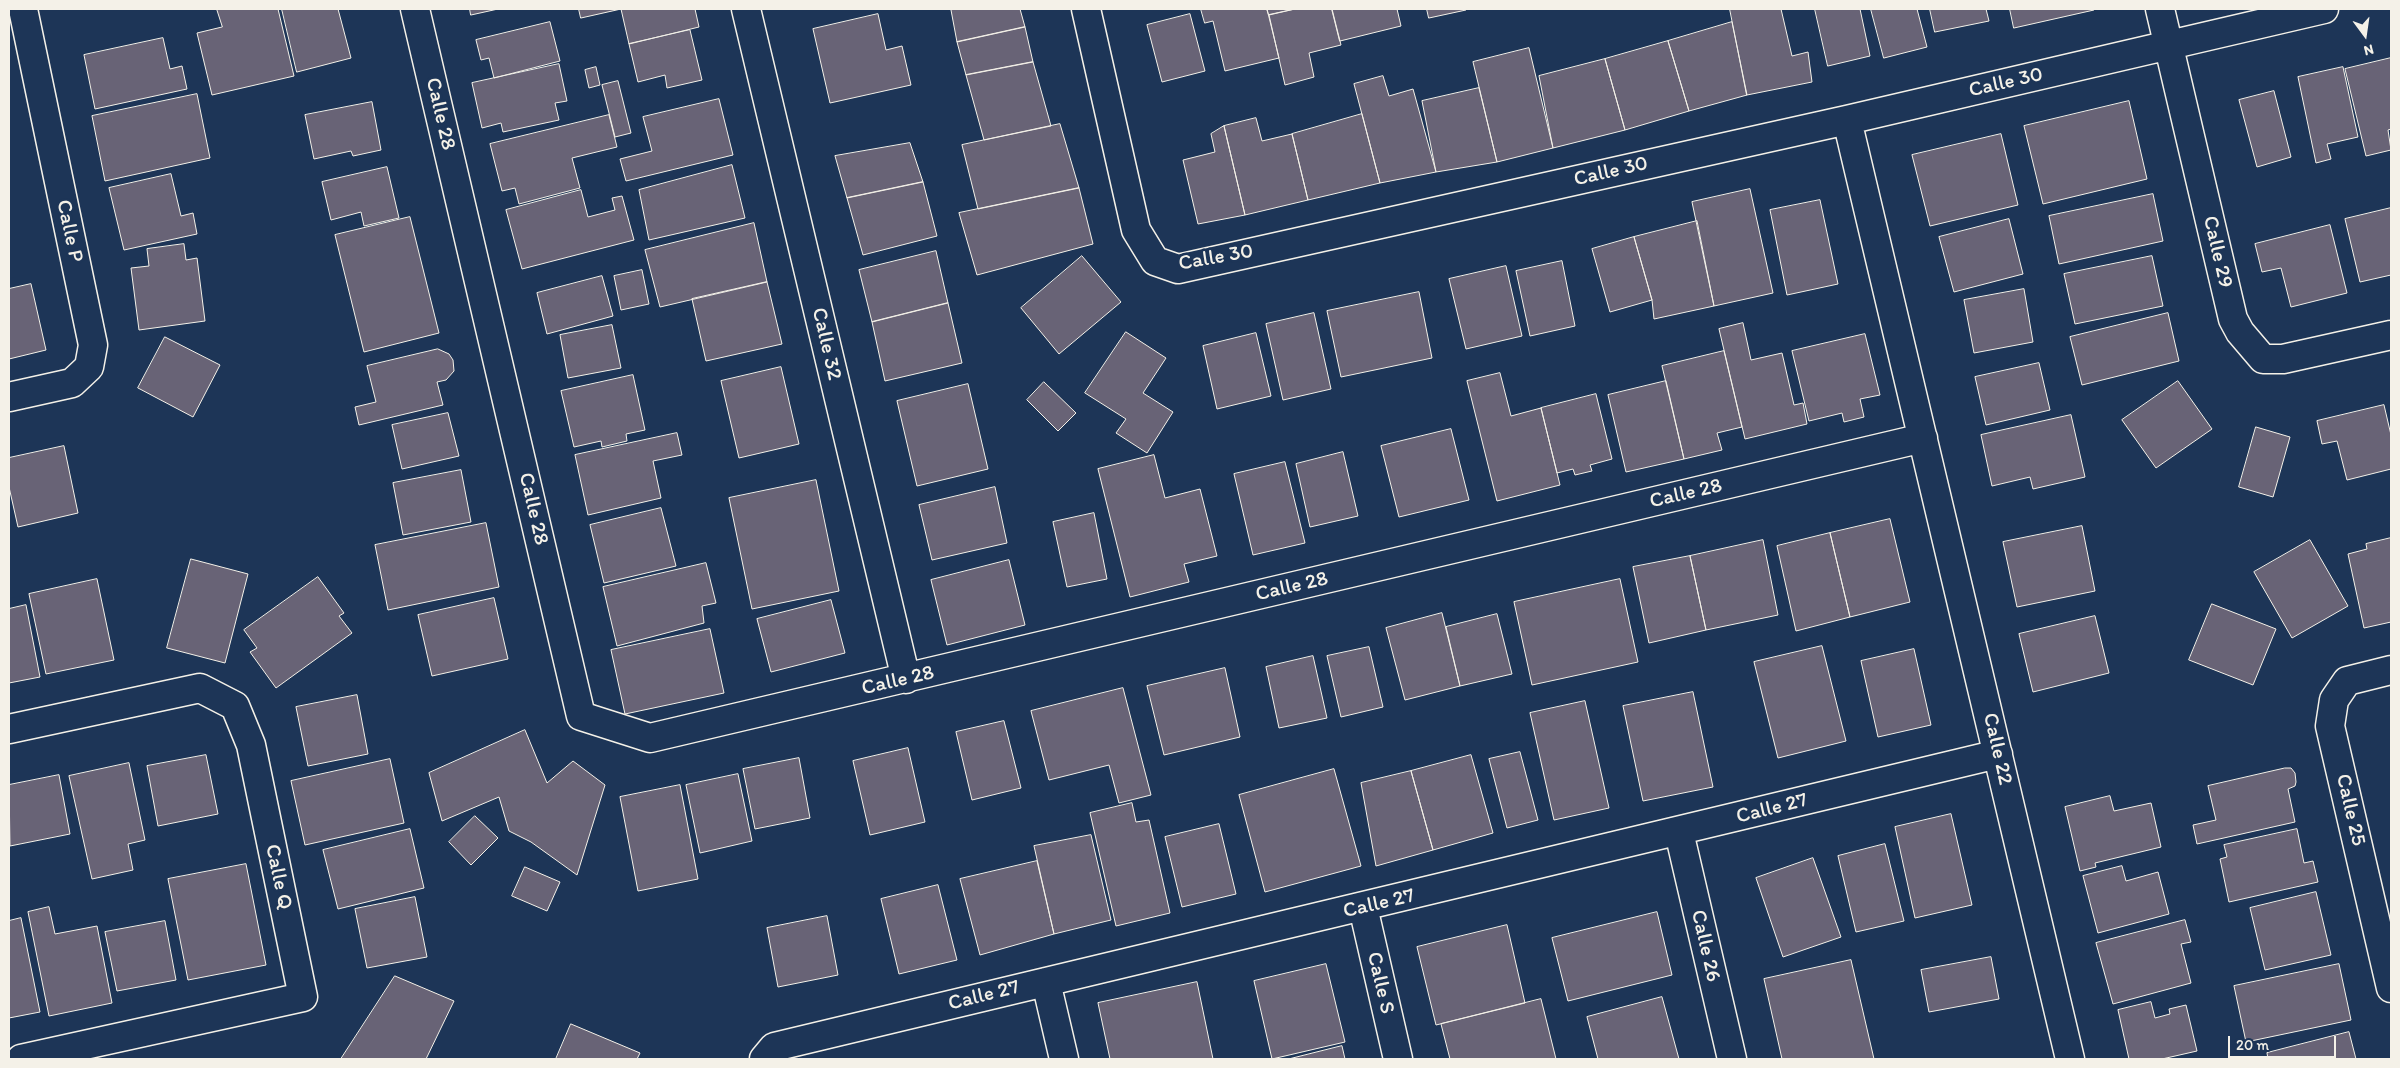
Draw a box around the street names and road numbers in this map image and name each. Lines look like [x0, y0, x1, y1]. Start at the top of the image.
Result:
street label: Calle 30 [1966, 62, 2046, 104]
street label: Calle 28 [419, 75, 461, 153]
street label: Calle 30 [1571, 151, 1651, 193]
street label: Calle P [50, 198, 88, 264]
street label: Calle 29 [2197, 214, 2237, 290]
street label: Calle 30 [1177, 239, 1255, 277]
street label: Calle 32 [805, 305, 847, 383]
street label: Calle 28 [512, 470, 554, 548]
street label: Calle 28 [1647, 473, 1725, 515]
street label: Calle 28 [1253, 566, 1331, 608]
street label: Calle 28 [859, 660, 937, 702]
street label: Calle 22 [1976, 711, 2018, 787]
street label: Calle 25 [2330, 772, 2370, 848]
street label: Calle 27 [1734, 788, 1810, 830]
street label: Calle Q [259, 842, 297, 912]
street label: Calle 27 [1341, 884, 1417, 924]
street label: Calle 26 [1684, 908, 1726, 984]
street label: Calle S [1361, 950, 1399, 1016]
street label: Calle 27 [946, 975, 1022, 1017]

